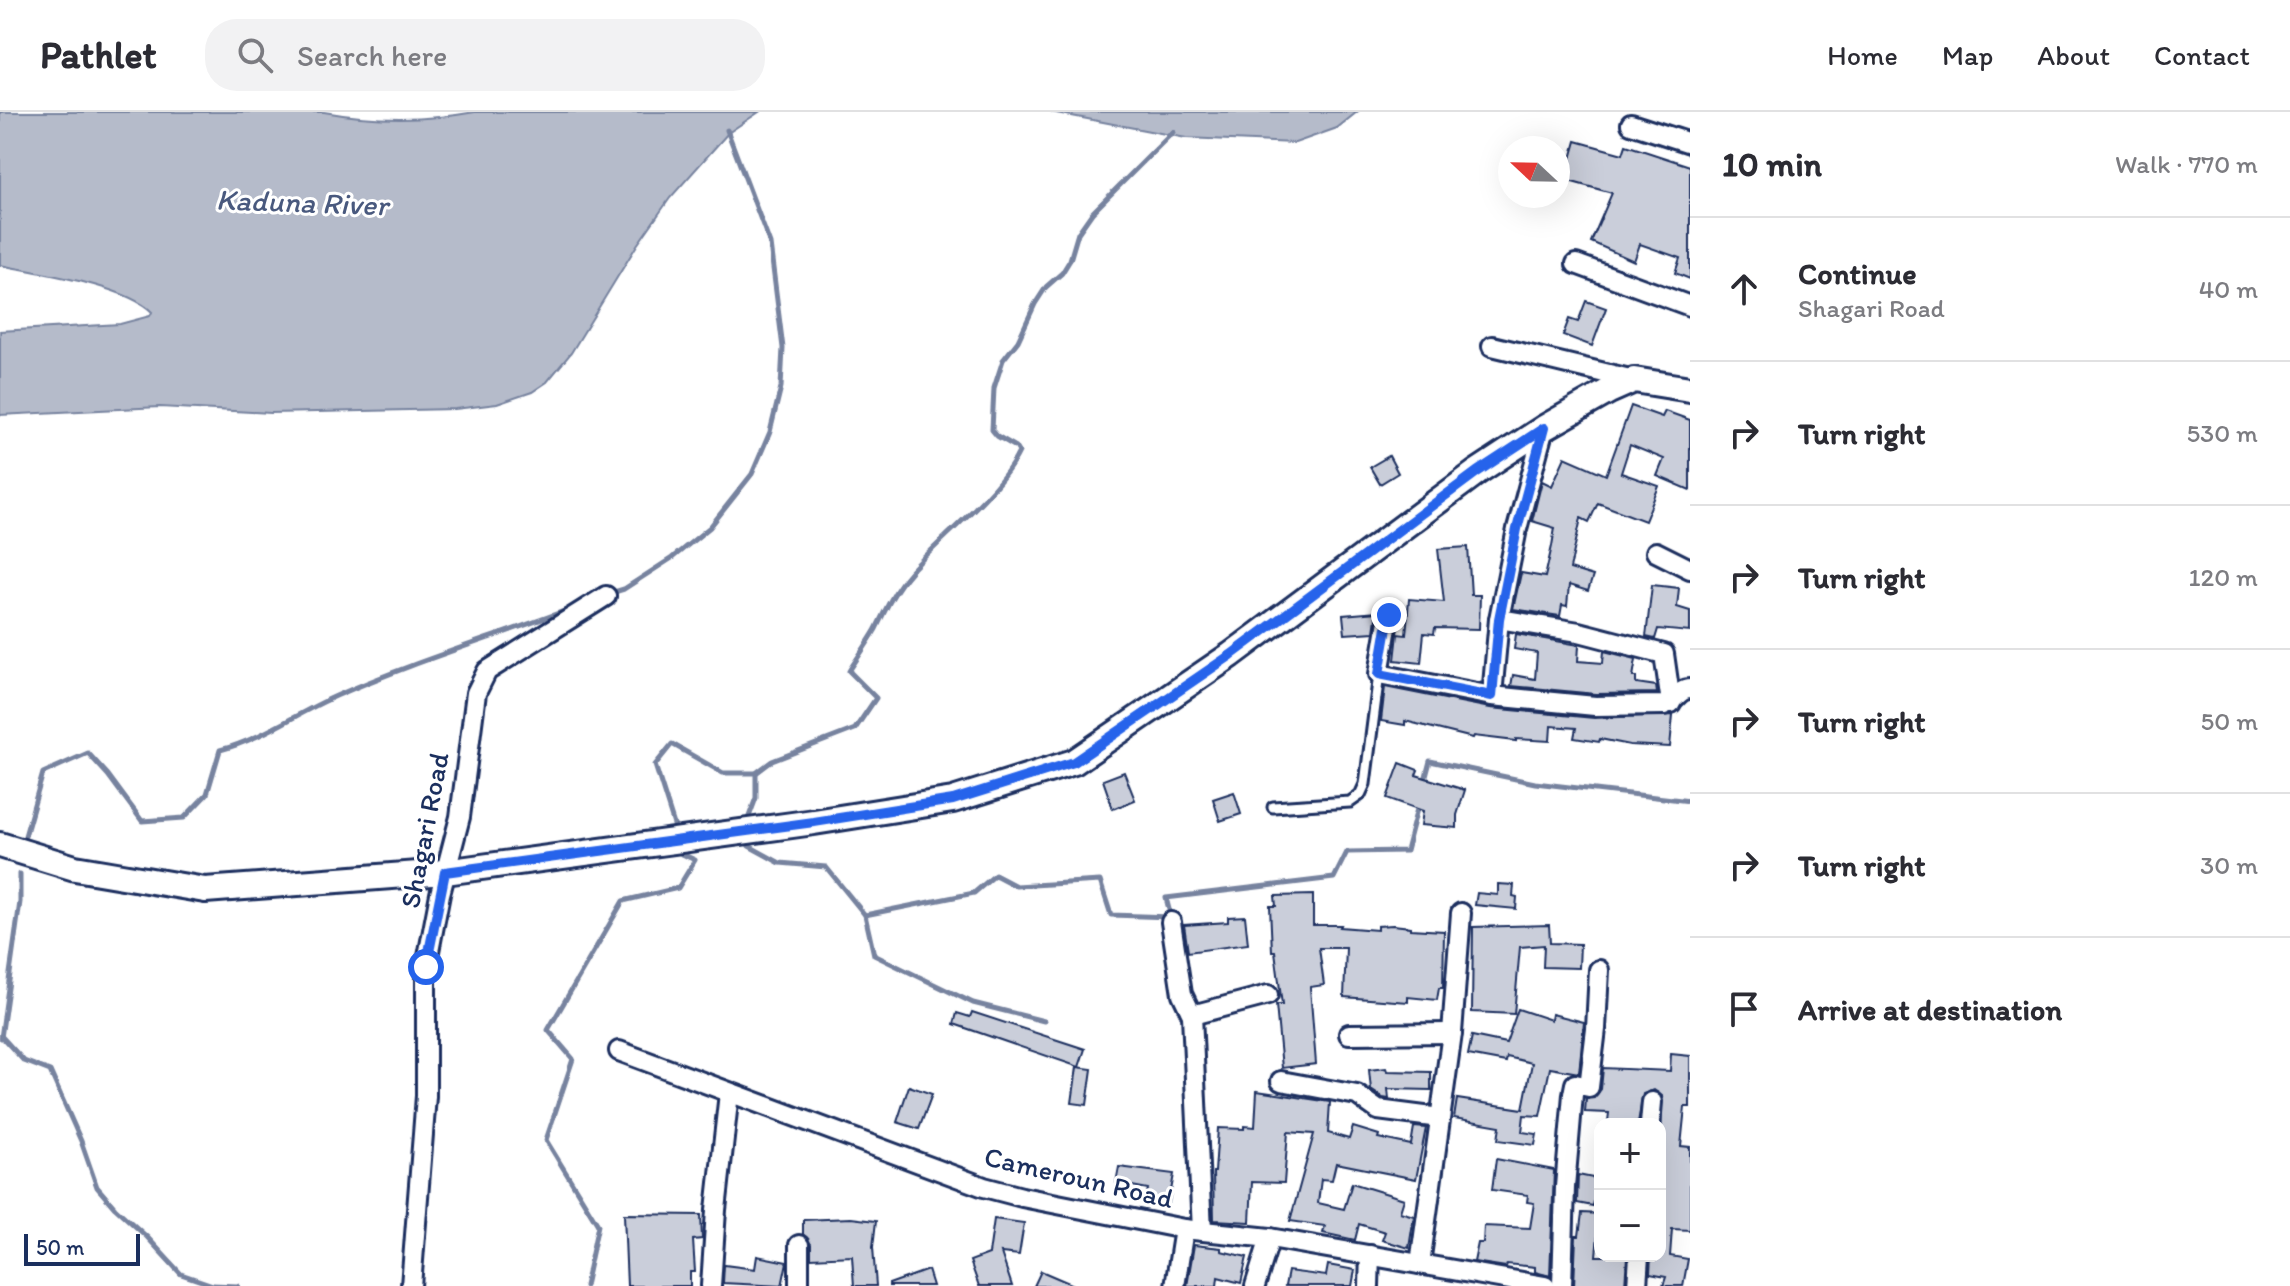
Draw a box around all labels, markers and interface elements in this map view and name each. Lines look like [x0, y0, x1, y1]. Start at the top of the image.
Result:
search box [205, 19, 765, 91]
text: Pathlet [40, 32, 157, 78]
icon: search [233, 33, 277, 77]
text: Search here [297, 37, 447, 74]
text: Home [1827, 38, 1898, 72]
text: Map [1942, 38, 1993, 72]
text: About [2037, 38, 2110, 72]
text: Contact [2154, 38, 2250, 72]
north arrow [1498, 136, 1570, 208]
text: 10 min [1722, 144, 1822, 185]
text: Walk · 770 m [2115, 148, 2258, 180]
water label: Kaduna River [215, 181, 392, 224]
text: Continue [1798, 255, 1917, 292]
icon: ahead [1722, 267, 1766, 311]
text: 40 m [2199, 273, 2258, 305]
text: Shagari Road [1798, 292, 1945, 324]
icon: right [1722, 411, 1766, 455]
text: Turn right [1798, 415, 1926, 452]
text: 530 m [2186, 417, 2258, 449]
icon: right [1722, 555, 1766, 599]
text: Turn right [1798, 559, 1926, 596]
text: 120 m [2189, 561, 2258, 593]
route end [1371, 597, 1407, 633]
icon: right [1722, 699, 1766, 743]
text: Turn right [1798, 703, 1926, 740]
text: 50 m [2201, 705, 2258, 737]
street label: Shagari Road [392, 749, 456, 911]
icon: right [1722, 843, 1766, 887]
text: Turn right [1798, 847, 1926, 884]
text: 30 m [2200, 849, 2258, 881]
route start [408, 949, 444, 985]
icon: arrive [1722, 987, 1766, 1031]
text: Arrive at destination [1798, 991, 2062, 1028]
map controls [1594, 1118, 1666, 1262]
button: + [1594, 1118, 1666, 1190]
street label: Cameroun Road [981, 1139, 1177, 1215]
button: − [1594, 1190, 1666, 1262]
scale bar [24, 1230, 140, 1266]
text: 50 m [36, 1234, 85, 1261]

